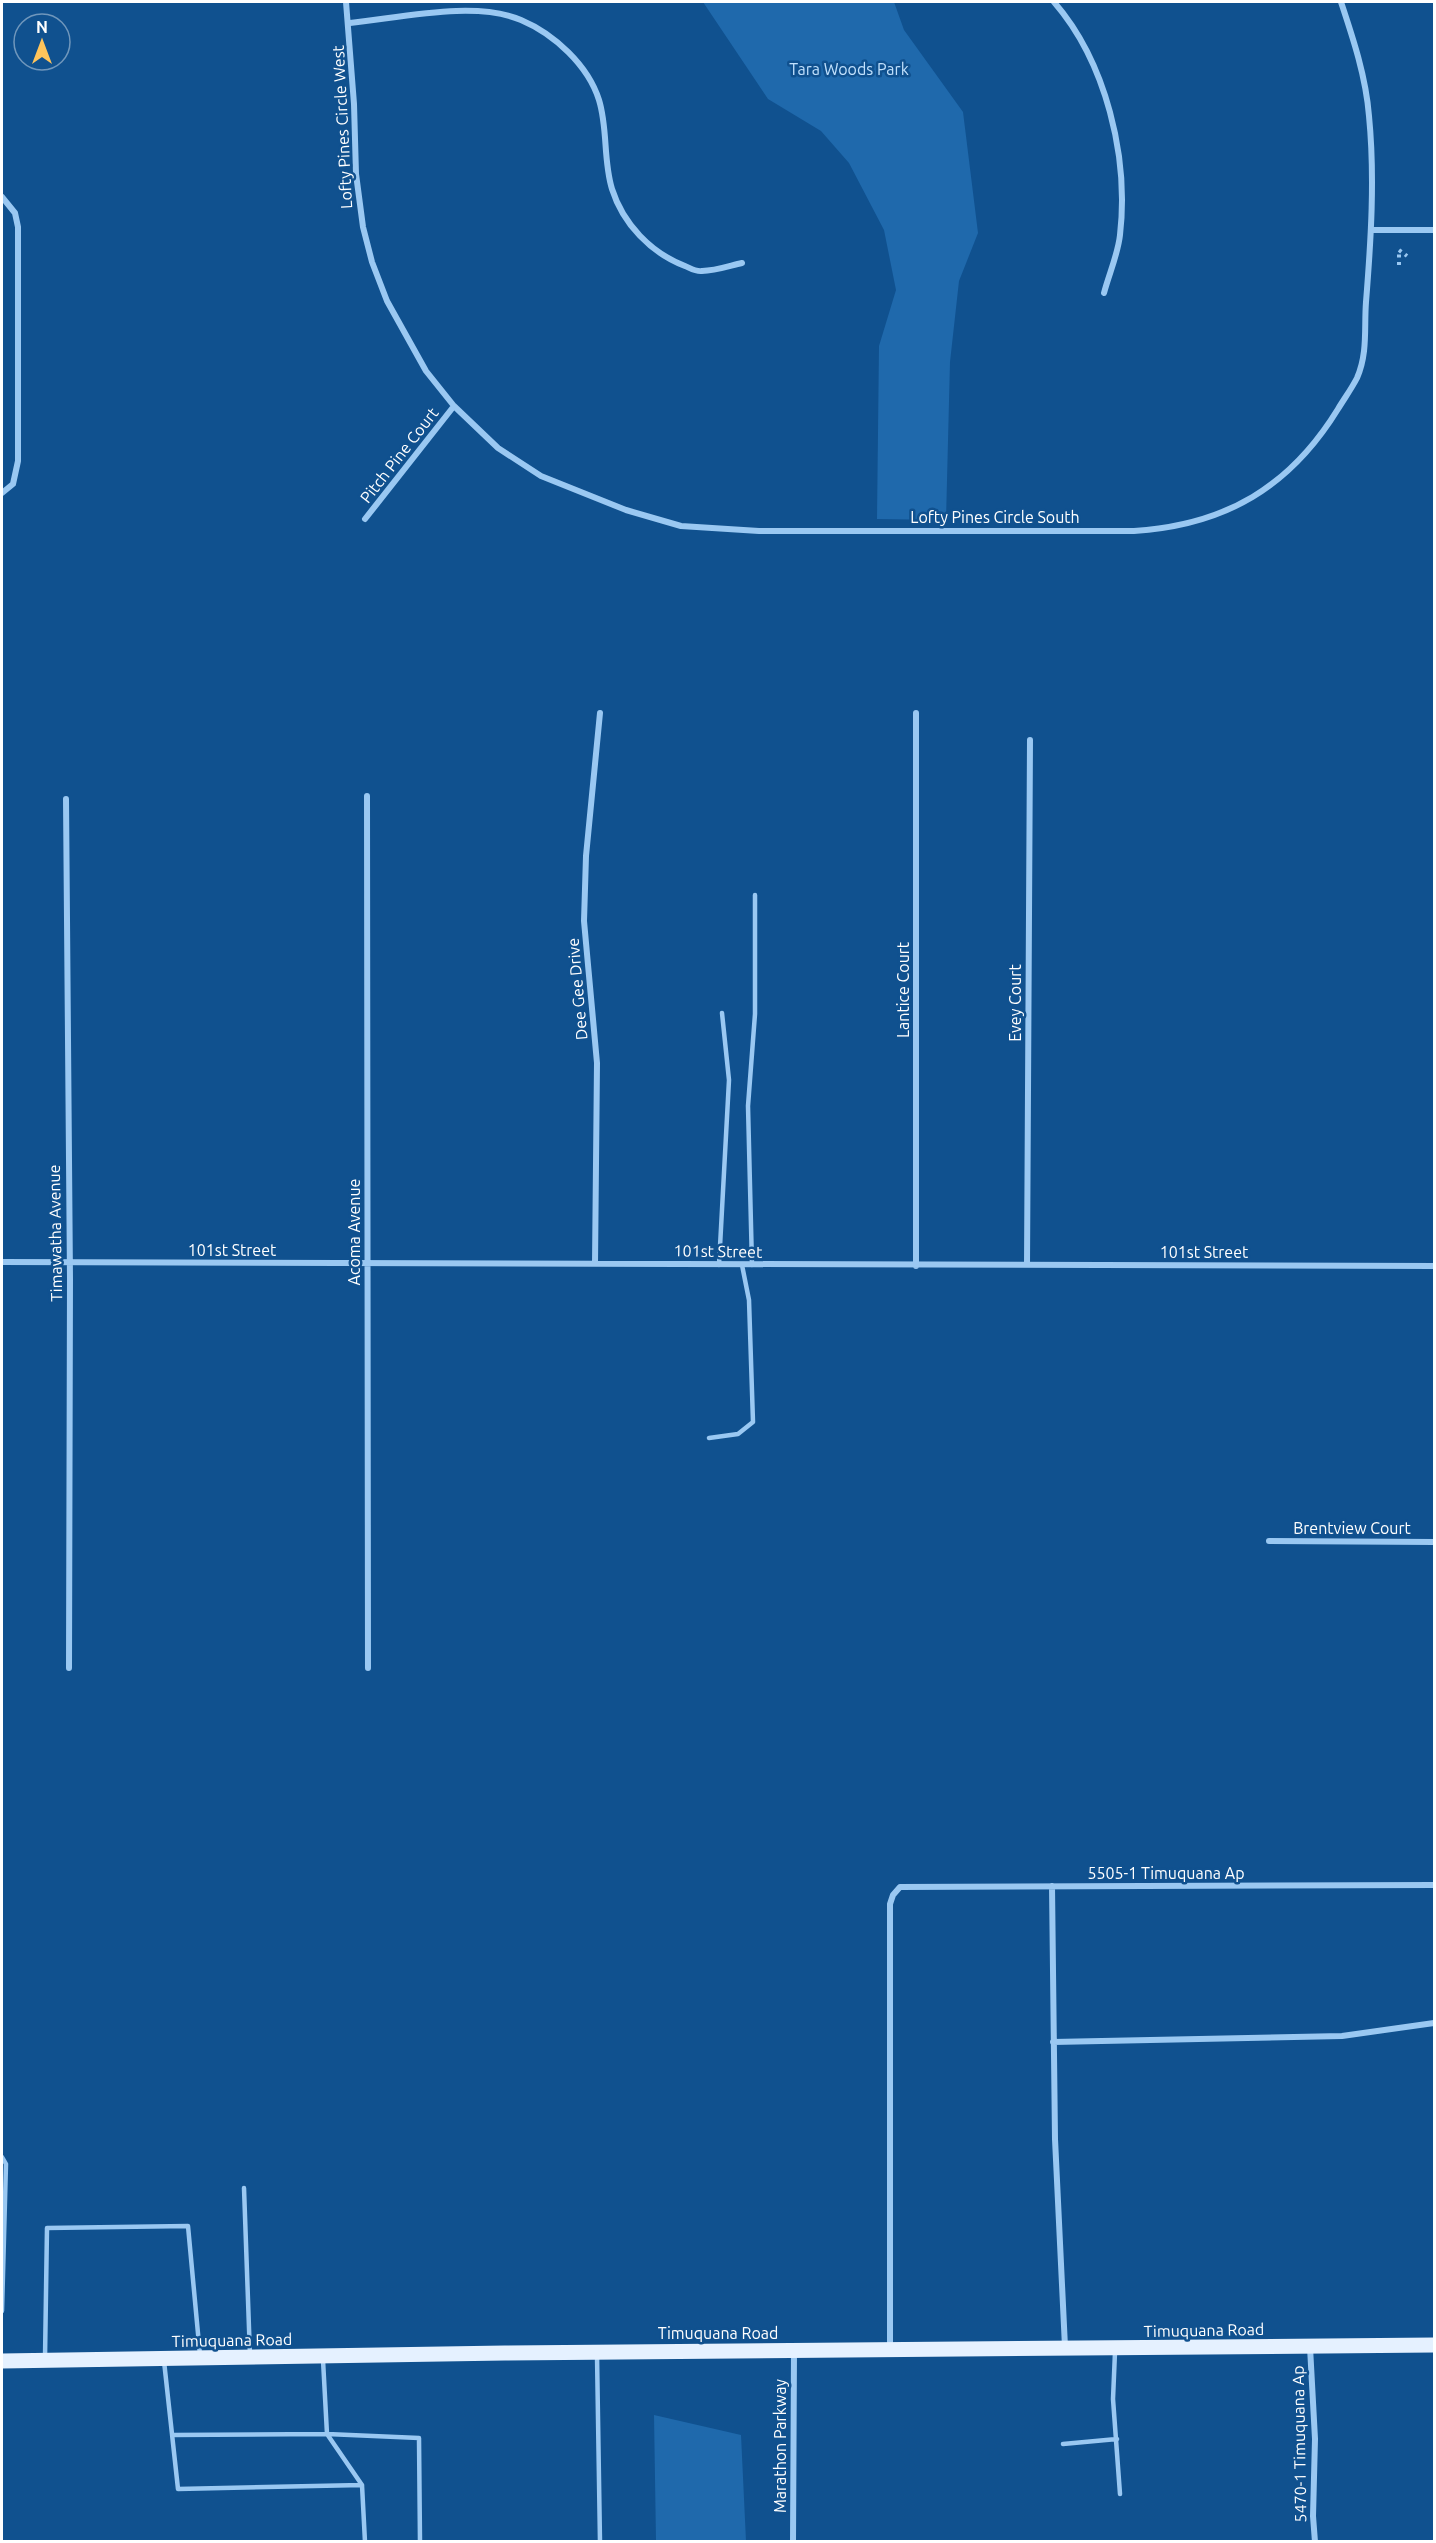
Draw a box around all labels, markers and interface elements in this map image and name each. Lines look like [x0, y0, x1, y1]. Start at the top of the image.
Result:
north arrow [12, 12, 72, 72]
text: N [36, 18, 48, 36]
street label: Lofty Pines Circle West [329, 44, 355, 209]
park label: Tara Woods Park [789, 60, 909, 78]
street label: Pitch Pine Court [356, 403, 442, 506]
street label: Lofty Pines Circle South [910, 508, 1080, 526]
street label: Dee Gee Drive [564, 937, 590, 1041]
street label: Lantice Court [894, 941, 912, 1038]
street label: Evey Court [1006, 964, 1024, 1042]
street label: Timawatha Avenue [45, 1164, 65, 1302]
street label: Acoma Avenue [345, 1179, 363, 1285]
street label: 101st Street [188, 1241, 277, 1259]
street label: 101st Street [674, 1241, 763, 1261]
street label: 101st Street [1160, 1243, 1249, 1261]
street label: Brentview Court [1293, 1519, 1412, 1537]
street label: 5505-1 Timuquana Ap [1088, 1864, 1245, 1882]
street label: Timuquana Road [1143, 2320, 1265, 2340]
street label: Timuquana Road [658, 2324, 778, 2342]
street label: Timuquana Road [171, 2330, 293, 2350]
street label: 5470-1 Timuquana Ap [1289, 2365, 1309, 2523]
street label: Marathon Parkway [771, 2379, 789, 2513]

